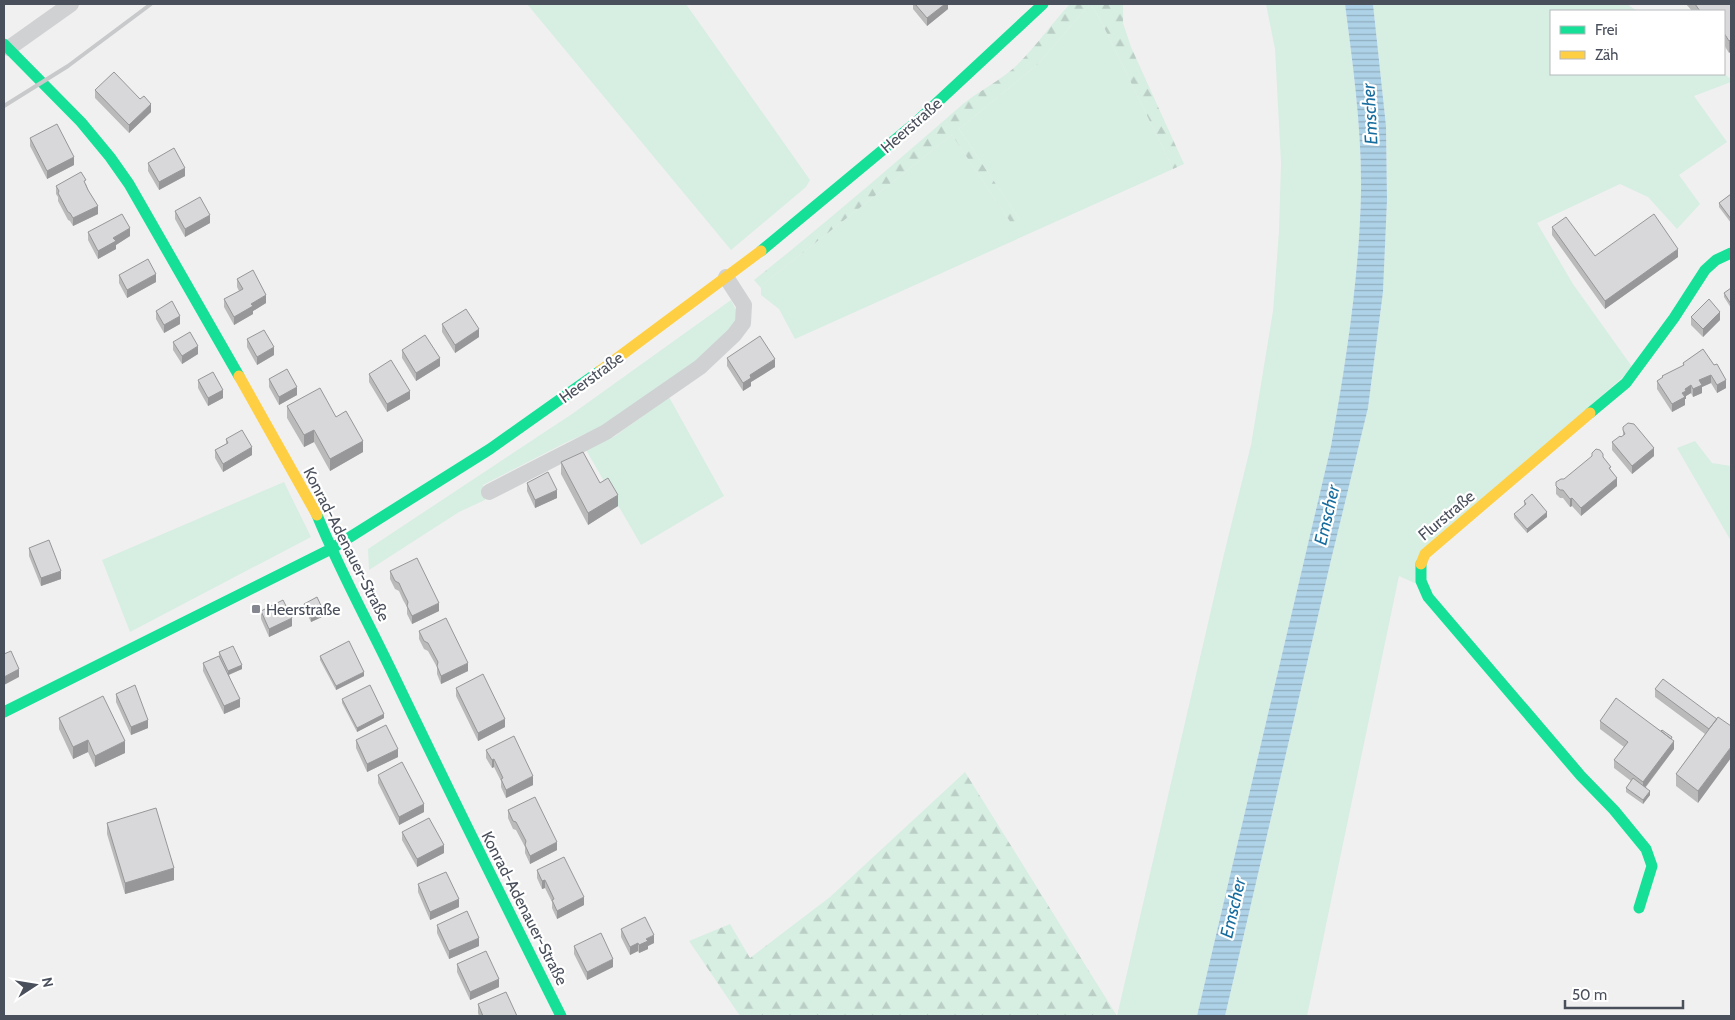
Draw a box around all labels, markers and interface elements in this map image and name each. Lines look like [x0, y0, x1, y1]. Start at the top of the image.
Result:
legend [1550, 10, 1725, 75]
text: Frei [1595, 21, 1618, 39]
text: Zäh [1595, 46, 1618, 64]
water label: Emscher [1357, 81, 1383, 145]
street label: Heerstraße [877, 94, 946, 157]
street label: Heerstraße [556, 348, 627, 407]
street label: Konrad-Adenauer-Straße [299, 464, 394, 624]
water label: Emscher [1309, 481, 1345, 547]
street label: Flurstraße [1414, 486, 1478, 544]
place label: Heerstraße [266, 600, 341, 619]
marker: Heerstraße [250, 603, 262, 615]
street label: Konrad-Adenauer-Straße [477, 828, 572, 988]
water label: Emscher [1215, 874, 1251, 940]
north arrow [10, 960, 60, 1010]
text: N [38, 976, 58, 989]
scale bar [1565, 978, 1682, 1010]
text: 50 m [1572, 986, 1607, 1004]

